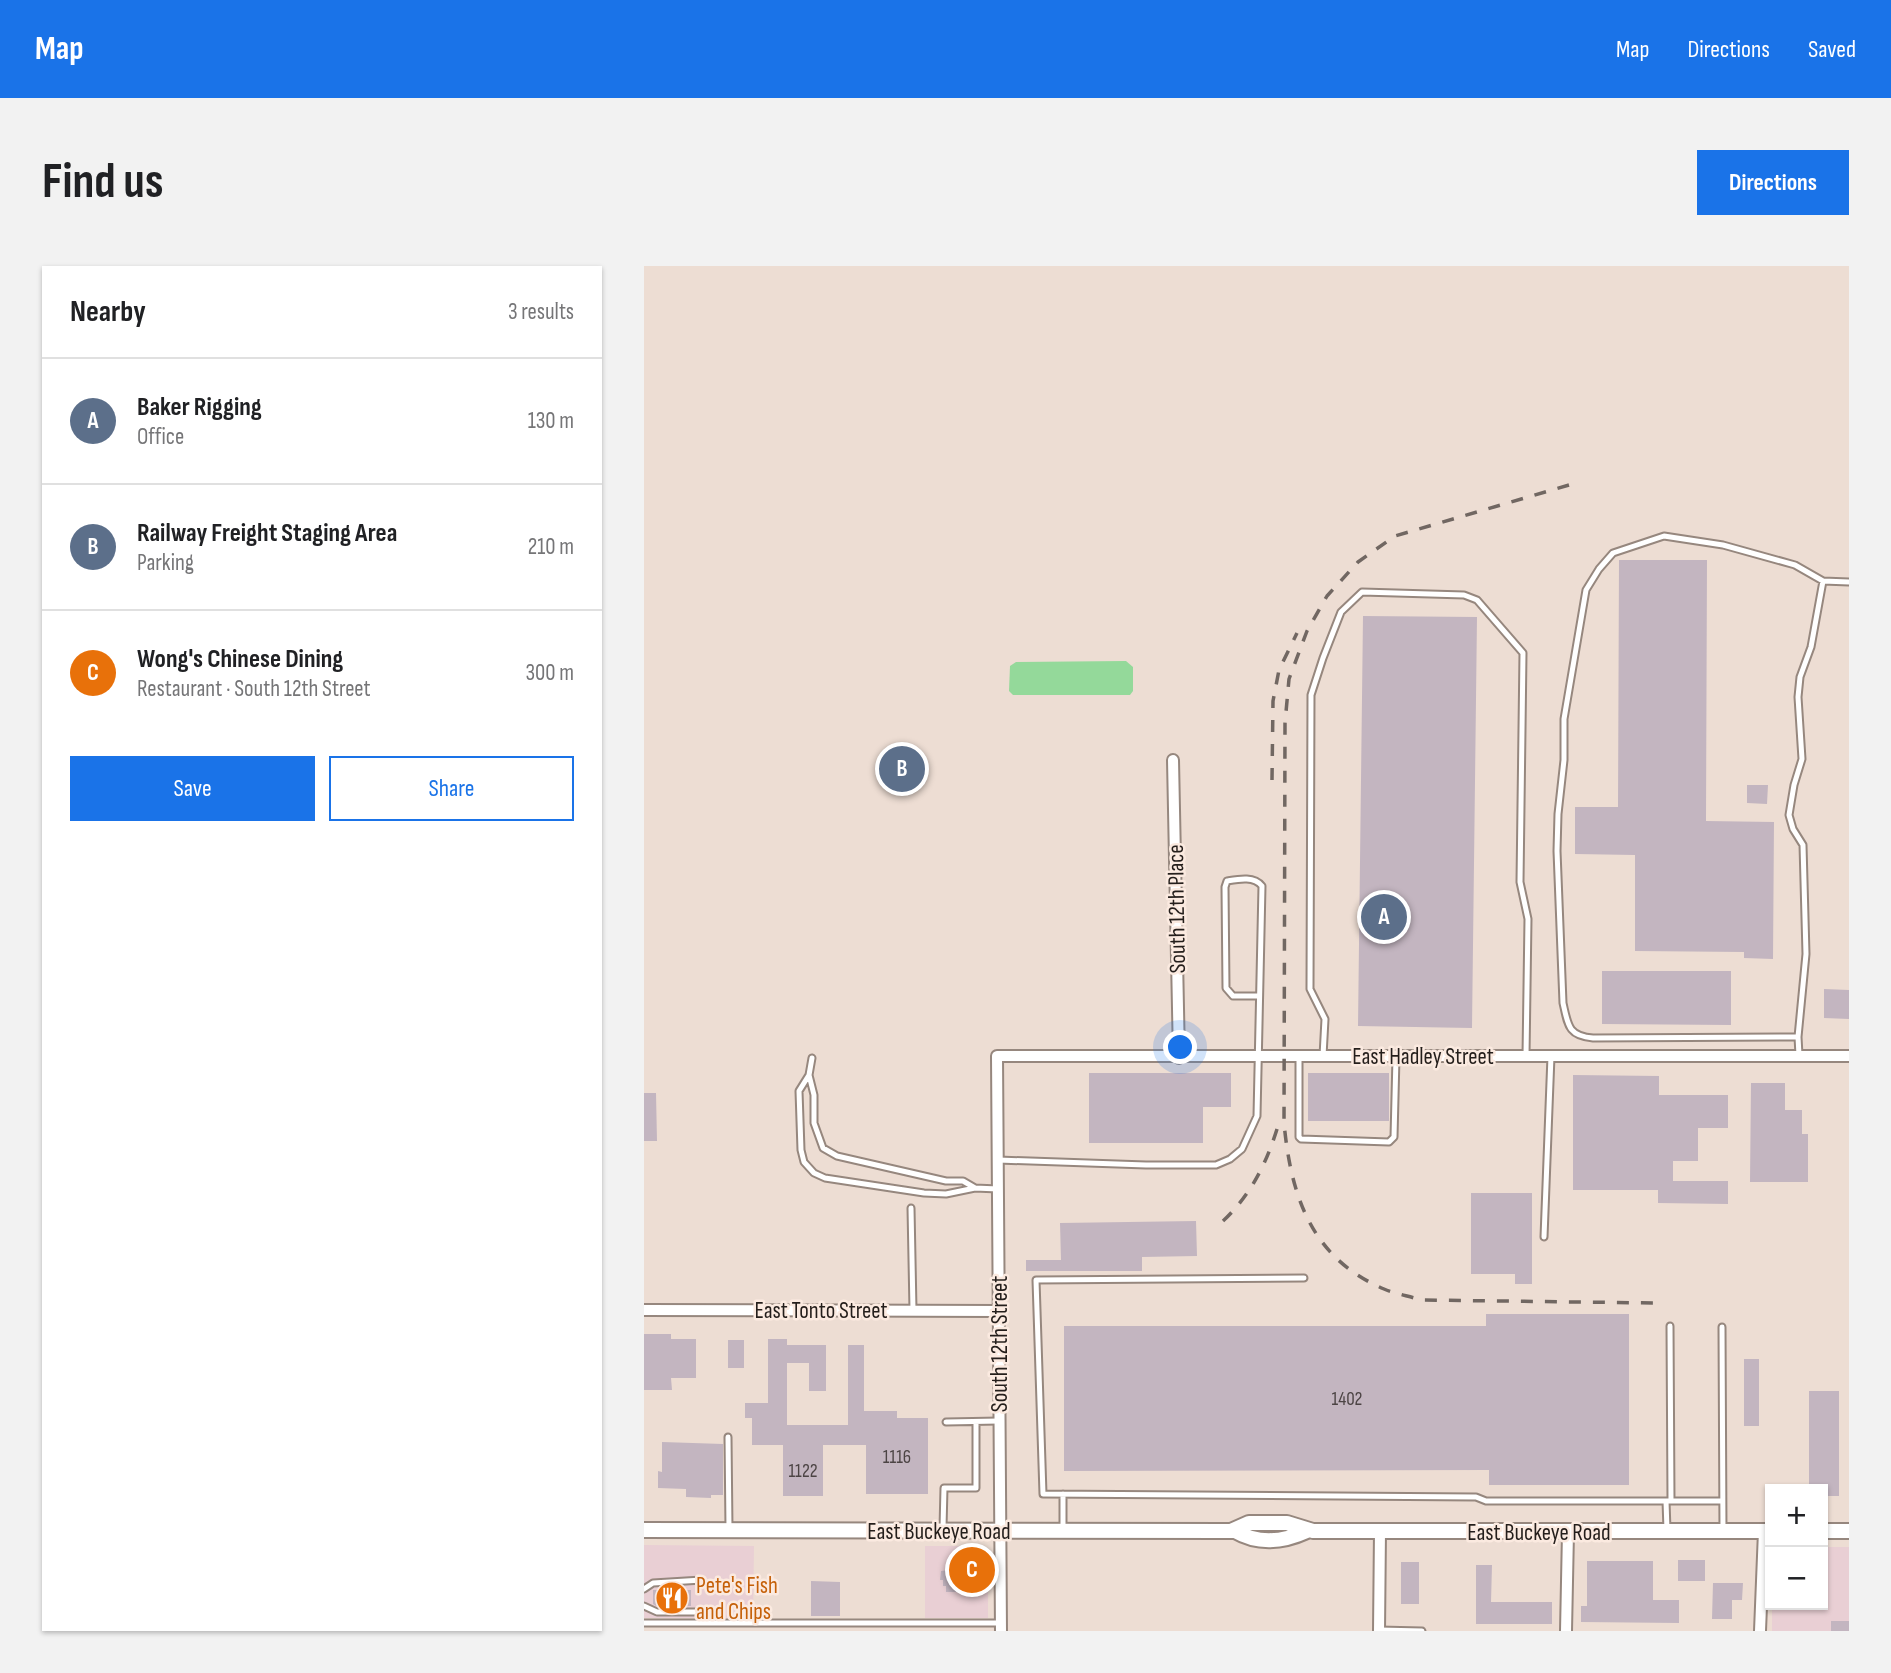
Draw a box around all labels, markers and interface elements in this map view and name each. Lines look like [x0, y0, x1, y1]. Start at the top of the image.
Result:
text: Map [35, 29, 84, 69]
text: Map [1616, 35, 1649, 64]
text: Directions [1687, 35, 1770, 64]
text: Saved [1808, 35, 1856, 64]
button: Directions [1697, 150, 1849, 215]
text: Find us [42, 153, 164, 212]
text: Nearby [70, 294, 146, 330]
text: 3 results [508, 298, 574, 326]
text: Baker Rigging [137, 392, 262, 423]
text: A [88, 407, 98, 435]
text: 130 m [528, 407, 574, 435]
text: Office [137, 423, 184, 451]
text: Railway Freight Staging Area [137, 518, 397, 549]
text: B [88, 533, 98, 561]
text: 210 m [528, 533, 574, 561]
text: Parking [137, 549, 194, 577]
text: Wong's Chinese Dining [137, 644, 343, 675]
text: C [87, 659, 99, 687]
text: 300 m [525, 659, 574, 687]
text: Restaurant · South 12th Street [137, 675, 371, 703]
pin: B [879, 743, 925, 795]
button: Save [70, 756, 315, 821]
button: Share [329, 756, 574, 821]
street label: South 12th Place [1162, 844, 1192, 974]
pin: A [1361, 891, 1407, 943]
your location [1163, 1030, 1197, 1064]
street label: East Hadley Street [1352, 1043, 1494, 1071]
street label: South 12th Street [986, 1276, 1014, 1412]
street label: East Tonto Street [755, 1297, 887, 1325]
house number: 1402 [1332, 1388, 1362, 1411]
house number: 1116 [883, 1446, 911, 1469]
house number: 1122 [788, 1460, 818, 1483]
map controls [1765, 1484, 1828, 1610]
button: + [1765, 1484, 1828, 1547]
street label: East Buckeye Road [867, 1518, 1011, 1546]
street label: East Buckeye Road [1467, 1519, 1611, 1547]
pin: C [949, 1544, 995, 1596]
button: − [1765, 1547, 1828, 1610]
place label: Pete's Fish and Chips [696, 1572, 778, 1626]
restaurant icon: Pete's Fish and Chips [653, 1579, 691, 1617]

